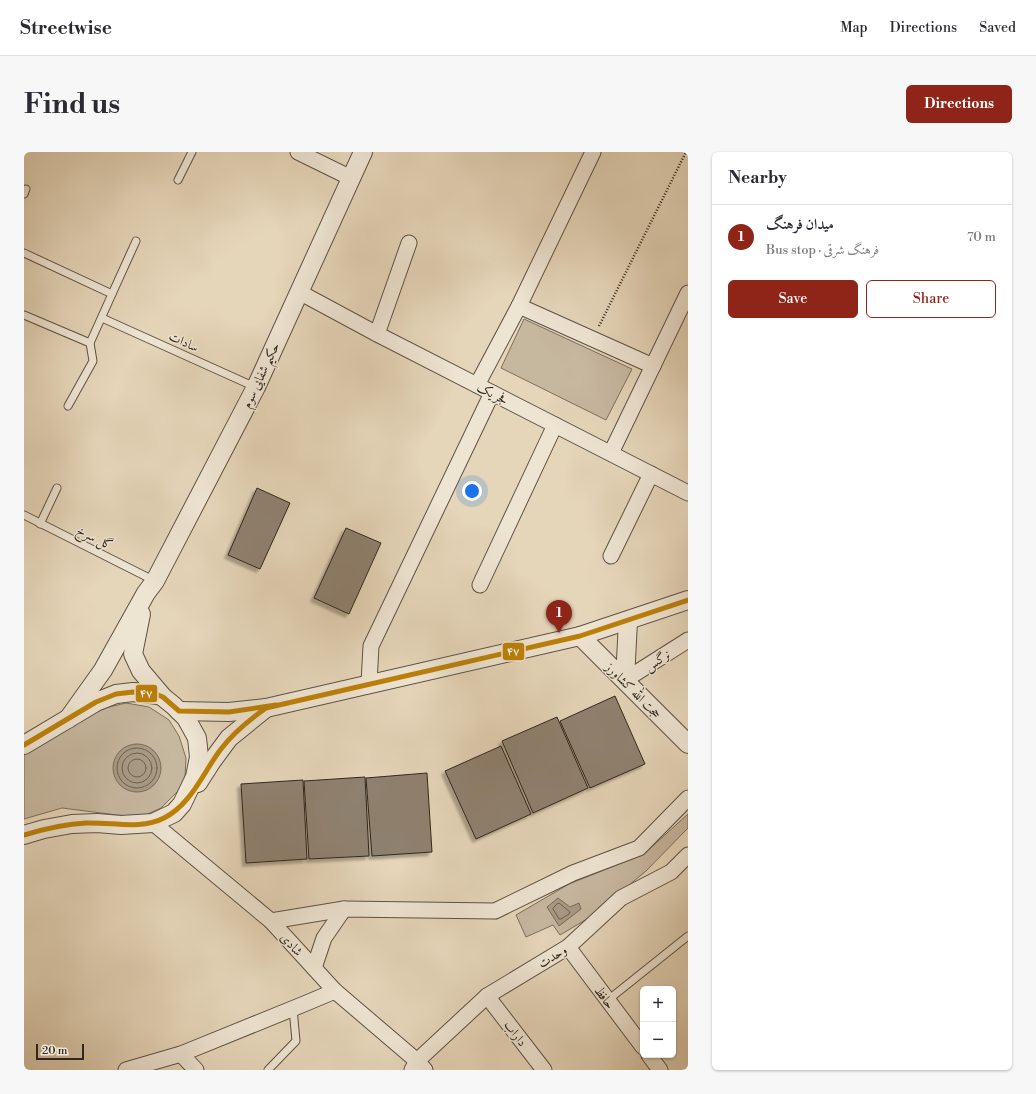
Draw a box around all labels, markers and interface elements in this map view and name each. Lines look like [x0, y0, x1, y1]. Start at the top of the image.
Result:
text: Streetwise [20, 16, 112, 40]
text: Map [840, 19, 868, 37]
text: Directions [890, 19, 957, 37]
text: Saved [979, 19, 1016, 37]
button: Directions [906, 85, 1012, 123]
text: Find us [24, 87, 120, 122]
text: Nearby [728, 167, 787, 189]
text: میدان فرهنگ [766, 215, 834, 234]
text: 1 [738, 229, 744, 245]
text: 70 m [967, 229, 996, 245]
text: Bus stop · فرهنگ شرقی [766, 242, 879, 258]
button: Save [728, 280, 858, 318]
button: Share [866, 280, 996, 318]
street label: سادات [166, 328, 201, 356]
street label: حکیم شفایی سوم [239, 340, 288, 413]
street label: فجر یک [474, 379, 511, 408]
your location [462, 481, 482, 501]
street label: گل سرخ [72, 522, 115, 556]
pin: 1 [546, 600, 572, 633]
line badge: ۴۷ [502, 642, 525, 661]
text: ۴۷ [507, 645, 519, 659]
street label: نرگس [642, 647, 674, 676]
street label: حجت الله کشاورز [600, 656, 667, 722]
line badge: ۴۷ [135, 684, 158, 703]
text: ۴۷ [140, 687, 152, 701]
street label: شادی [276, 930, 306, 960]
street label: وحدت [535, 942, 570, 972]
street label: حافظ [590, 983, 618, 1012]
map controls [640, 986, 676, 1058]
button: + [640, 986, 676, 1022]
street label: داراب [500, 1017, 530, 1050]
button: − [640, 1022, 676, 1058]
scale bar [36, 1042, 84, 1061]
text: 20 m [42, 1044, 67, 1058]

